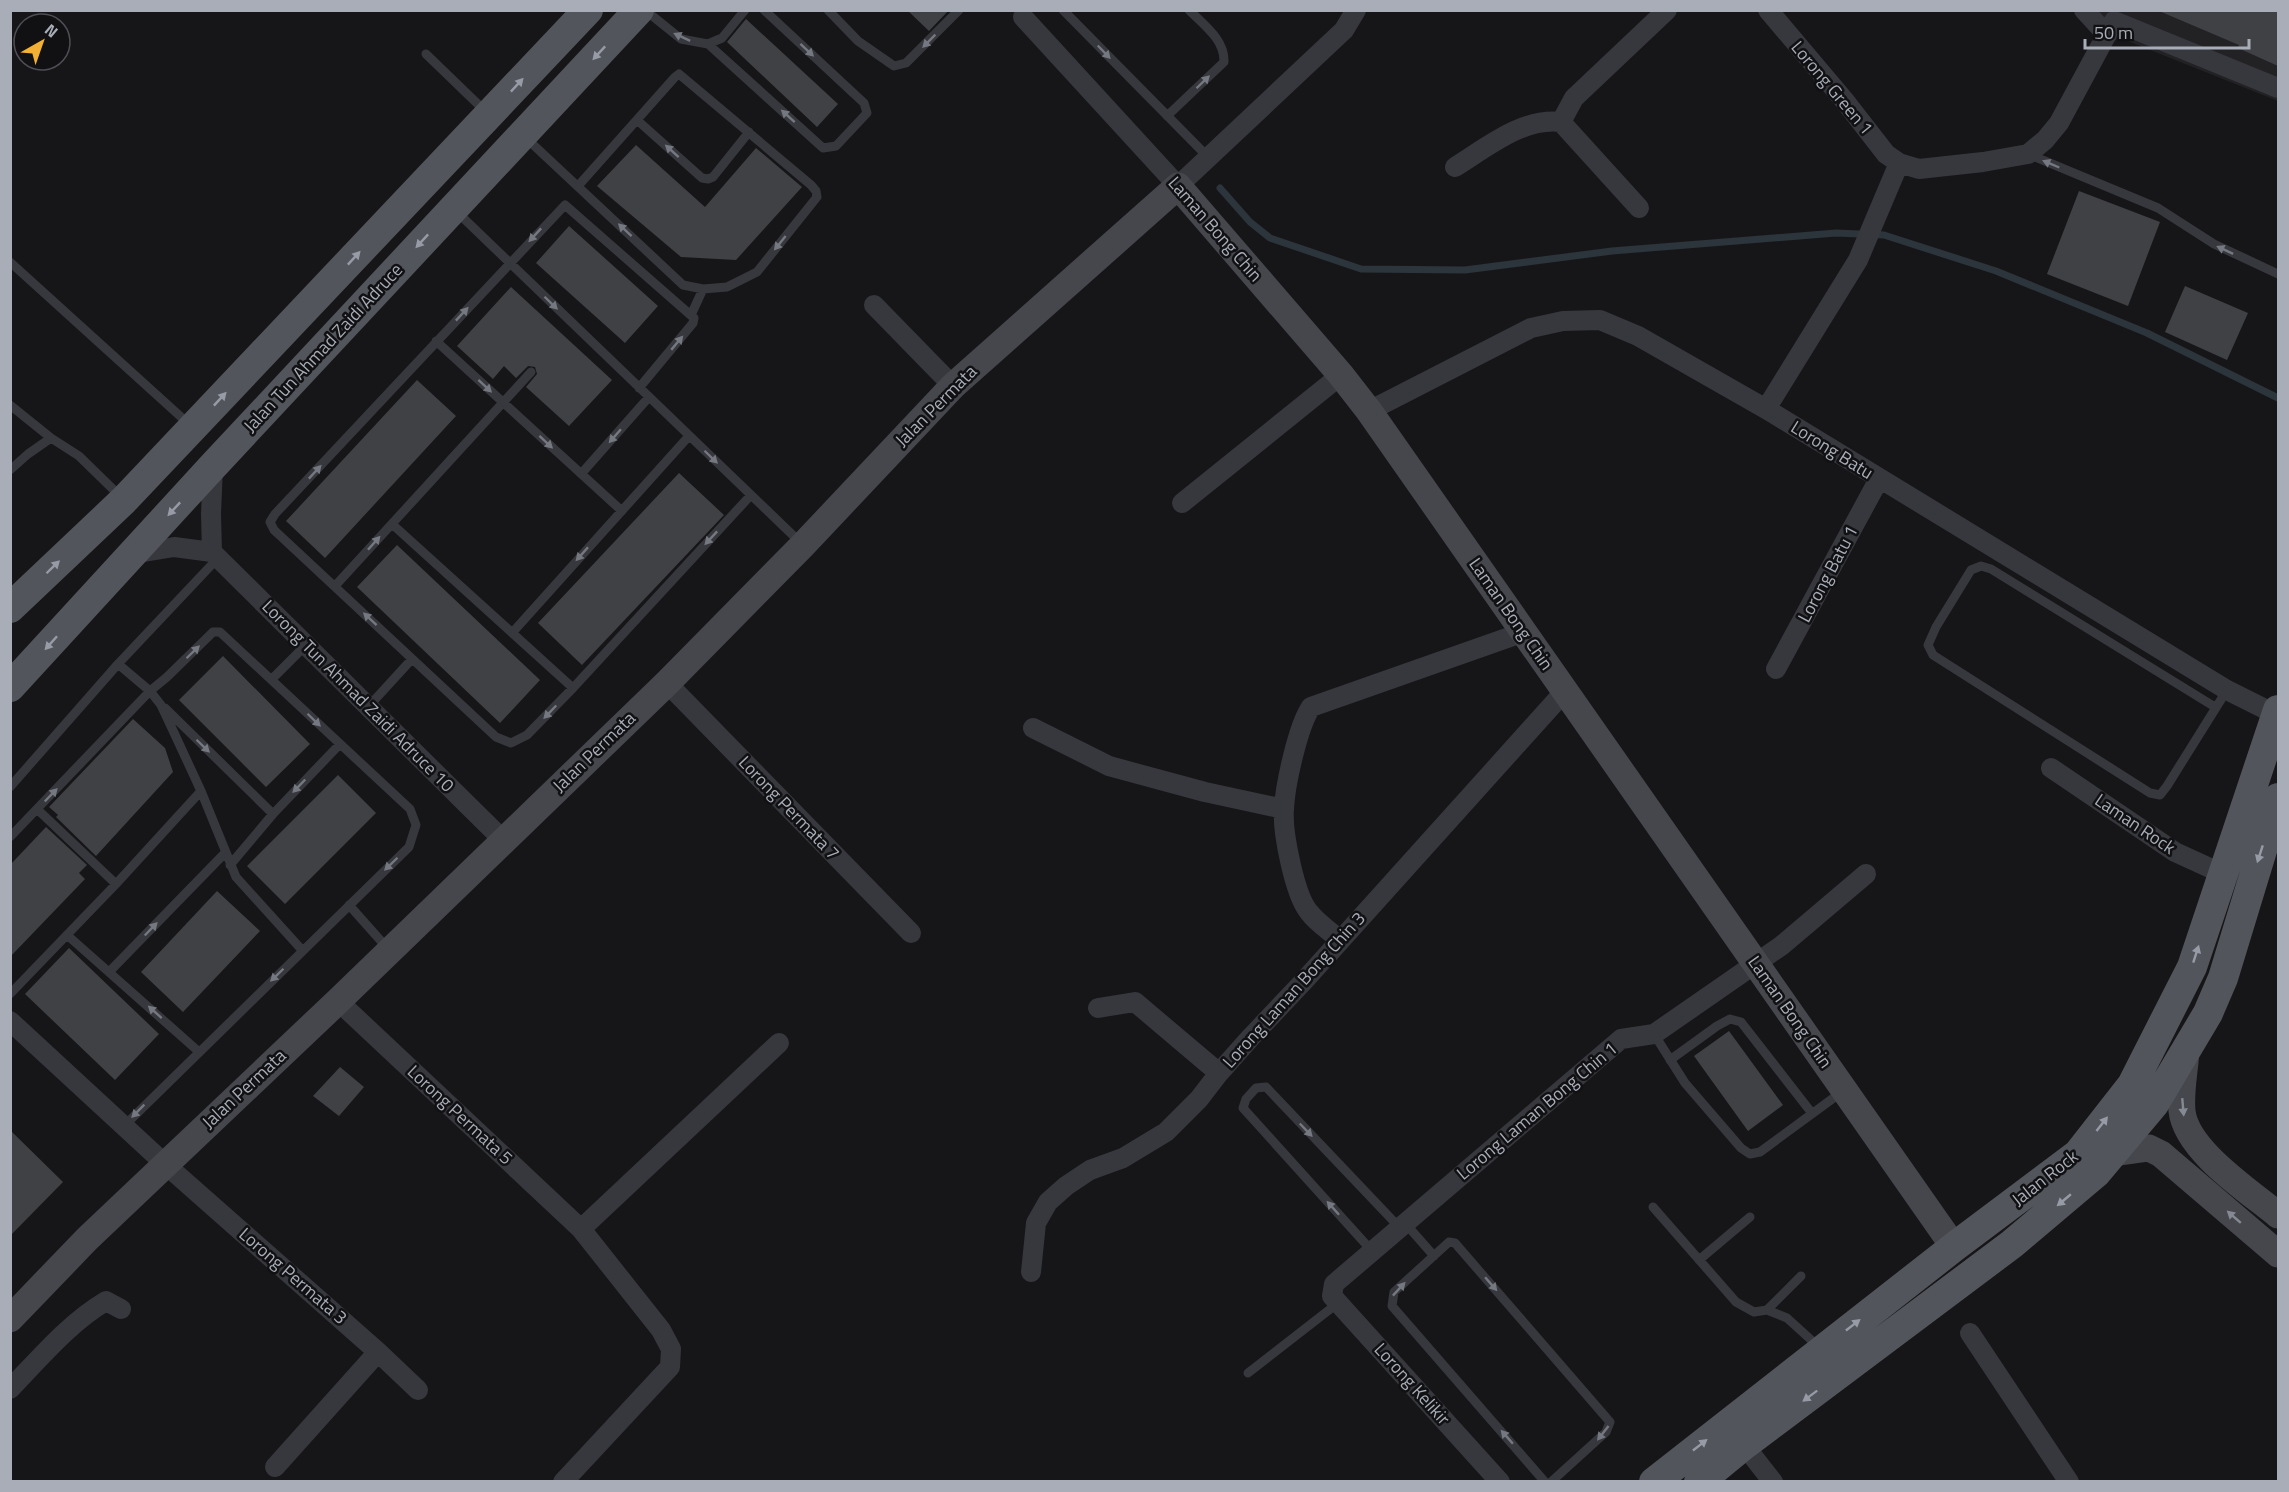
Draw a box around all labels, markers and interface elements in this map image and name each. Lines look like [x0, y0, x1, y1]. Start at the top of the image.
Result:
north arrow [12, 12, 72, 72]
scale bar [2085, 12, 2248, 50]
text: N [40, 18, 64, 43]
text: 50 m [2094, 19, 2133, 46]
one-way arrow [673, 32, 690, 41]
one-way arrow [922, 34, 936, 48]
street label: Lorong Green 1 [1785, 35, 1880, 141]
one-way arrow [799, 43, 814, 56]
one-way arrow [593, 45, 606, 60]
one-way arrow [1097, 45, 1111, 59]
one-way arrow [1195, 75, 1210, 89]
one-way arrow [510, 78, 524, 93]
one-way arrow [781, 110, 796, 123]
one-way arrow [665, 145, 680, 158]
one-way arrow [2043, 159, 2060, 168]
street label: Laman Bong Chin [1162, 170, 1269, 287]
one-way arrow [618, 223, 632, 237]
one-way arrow [528, 228, 542, 243]
one-way arrow [415, 234, 429, 249]
one-way arrow [774, 235, 787, 250]
one-way arrow [2217, 245, 2234, 254]
one-way arrow [347, 250, 361, 265]
street label: Jalan Tun Ahmad Zaidi Adruce [237, 257, 408, 438]
one-way arrow [544, 296, 558, 310]
one-way arrow [455, 306, 469, 321]
one-way arrow [670, 335, 683, 351]
street label: Jalan Permata [889, 359, 983, 453]
one-way arrow [477, 379, 492, 392]
one-way arrow [212, 392, 226, 406]
street label: Lorong Batu [1786, 414, 1879, 486]
one-way arrow [608, 428, 622, 443]
one-way arrow [539, 435, 554, 449]
one-way arrow [704, 450, 719, 464]
one-way arrow [308, 464, 322, 479]
one-way arrow [167, 501, 181, 516]
street label: Lorong Batu 1 [1791, 520, 1864, 627]
one-way arrow [705, 530, 718, 545]
one-way arrow [367, 536, 381, 550]
one-way arrow [575, 547, 589, 562]
street label: Laman Bong Chin [1463, 552, 1560, 675]
one-way arrow [45, 561, 60, 574]
street label: Lorong Tun Ahmad Zaidi Adruce 10 [256, 593, 461, 798]
one-way arrow [363, 612, 377, 626]
one-way arrow [44, 636, 58, 650]
one-way arrow [185, 645, 200, 659]
one-way arrow [543, 704, 557, 718]
street label: Jalan Permata [546, 705, 641, 798]
one-way arrow [307, 712, 321, 726]
one-way arrow [195, 738, 209, 752]
street label: Lorong Permata 7 [732, 749, 846, 866]
one-way arrow [293, 779, 307, 793]
street label: Laman Rock [2089, 787, 2181, 861]
one-way arrow [44, 788, 57, 803]
one-way arrow [2255, 845, 2264, 863]
one-way arrow [384, 857, 399, 871]
street label: Lorong Laman Bong Chin 3 [1216, 905, 1371, 1074]
one-way arrow [144, 922, 158, 937]
one-way arrow [2192, 945, 2202, 963]
street label: Laman Bong Chin [1742, 950, 1839, 1073]
one-way arrow [270, 967, 284, 981]
one-way arrow [148, 1006, 163, 1019]
street label: Lorong Laman Bong Chin 1 [1450, 1035, 1623, 1186]
street label: Jalan Permata [196, 1042, 292, 1135]
street label: Lorong Permata 5 [401, 1058, 519, 1171]
one-way arrow [2178, 1098, 2188, 1117]
one-way arrow [131, 1104, 145, 1119]
one-way arrow [2095, 1116, 2107, 1131]
one-way arrow [1299, 1122, 1313, 1136]
street label: Jalan Rock [2006, 1143, 2084, 1212]
one-way arrow [2056, 1193, 2072, 1206]
one-way arrow [1326, 1200, 1340, 1215]
one-way arrow [2227, 1211, 2242, 1224]
street label: Lorong Permata 3 [233, 1221, 353, 1330]
one-way arrow [1484, 1276, 1497, 1291]
one-way arrow [1392, 1281, 1406, 1296]
one-way arrow [1846, 1320, 1861, 1332]
street label: Lorong Kelikir [1368, 1337, 1457, 1431]
one-way arrow [1803, 1389, 1818, 1401]
one-way arrow [1596, 1425, 1609, 1441]
one-way arrow [1500, 1430, 1514, 1445]
one-way arrow [1692, 1439, 1708, 1452]

